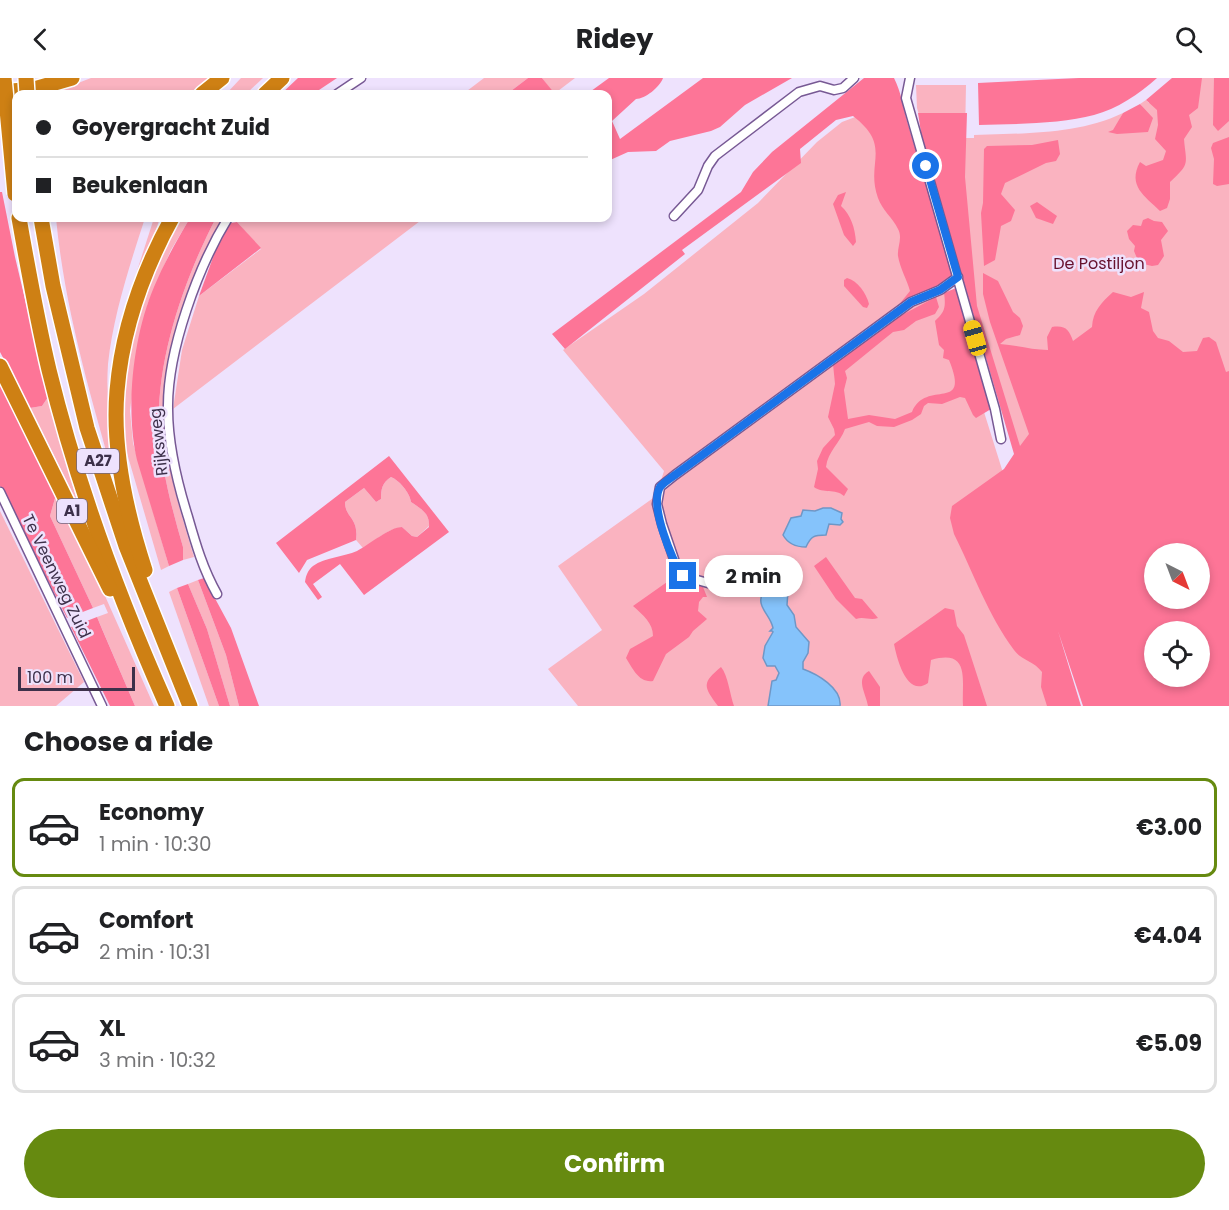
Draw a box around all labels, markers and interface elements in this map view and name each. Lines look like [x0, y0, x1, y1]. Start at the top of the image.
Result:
text: Ridey [576, 20, 653, 57]
icon: back [24, 23, 57, 56]
icon: search [1172, 23, 1205, 56]
text: Goyergracht Zuid [72, 112, 270, 143]
route start [912, 152, 939, 179]
text: Beukenlaan [72, 170, 208, 201]
park label: De Postiljon [1053, 252, 1145, 275]
car [961, 318, 989, 358]
street label: Rijksweg [144, 407, 173, 477]
road number: A27 [77, 449, 119, 473]
road number: A1 [57, 499, 87, 523]
street label: Te Veenweg Zuid [17, 510, 97, 642]
north arrow [1144, 543, 1210, 609]
map controls [1144, 543, 1210, 687]
callout: 2 min [704, 555, 803, 597]
route end [669, 562, 696, 589]
text: 2 min [725, 562, 782, 590]
button: locate [1144, 621, 1210, 687]
scale bar [18, 664, 135, 692]
text: 100 m [27, 666, 73, 689]
text: Choose a ride [24, 723, 213, 760]
text: Economy [99, 797, 204, 828]
icon: car [27, 801, 81, 855]
text: €3.00 [1136, 812, 1202, 843]
text: 1 min · 10:30 [99, 830, 212, 858]
text: Comfort [99, 905, 193, 936]
icon: car [27, 909, 81, 963]
text: €4.04 [1134, 920, 1202, 951]
text: 2 min · 10:31 [99, 938, 210, 966]
text: XL [99, 1013, 125, 1044]
icon: car [27, 1017, 81, 1071]
text: €5.09 [1136, 1028, 1202, 1059]
text: 3 min · 10:32 [99, 1046, 216, 1074]
button: Confirm [24, 1129, 1205, 1198]

